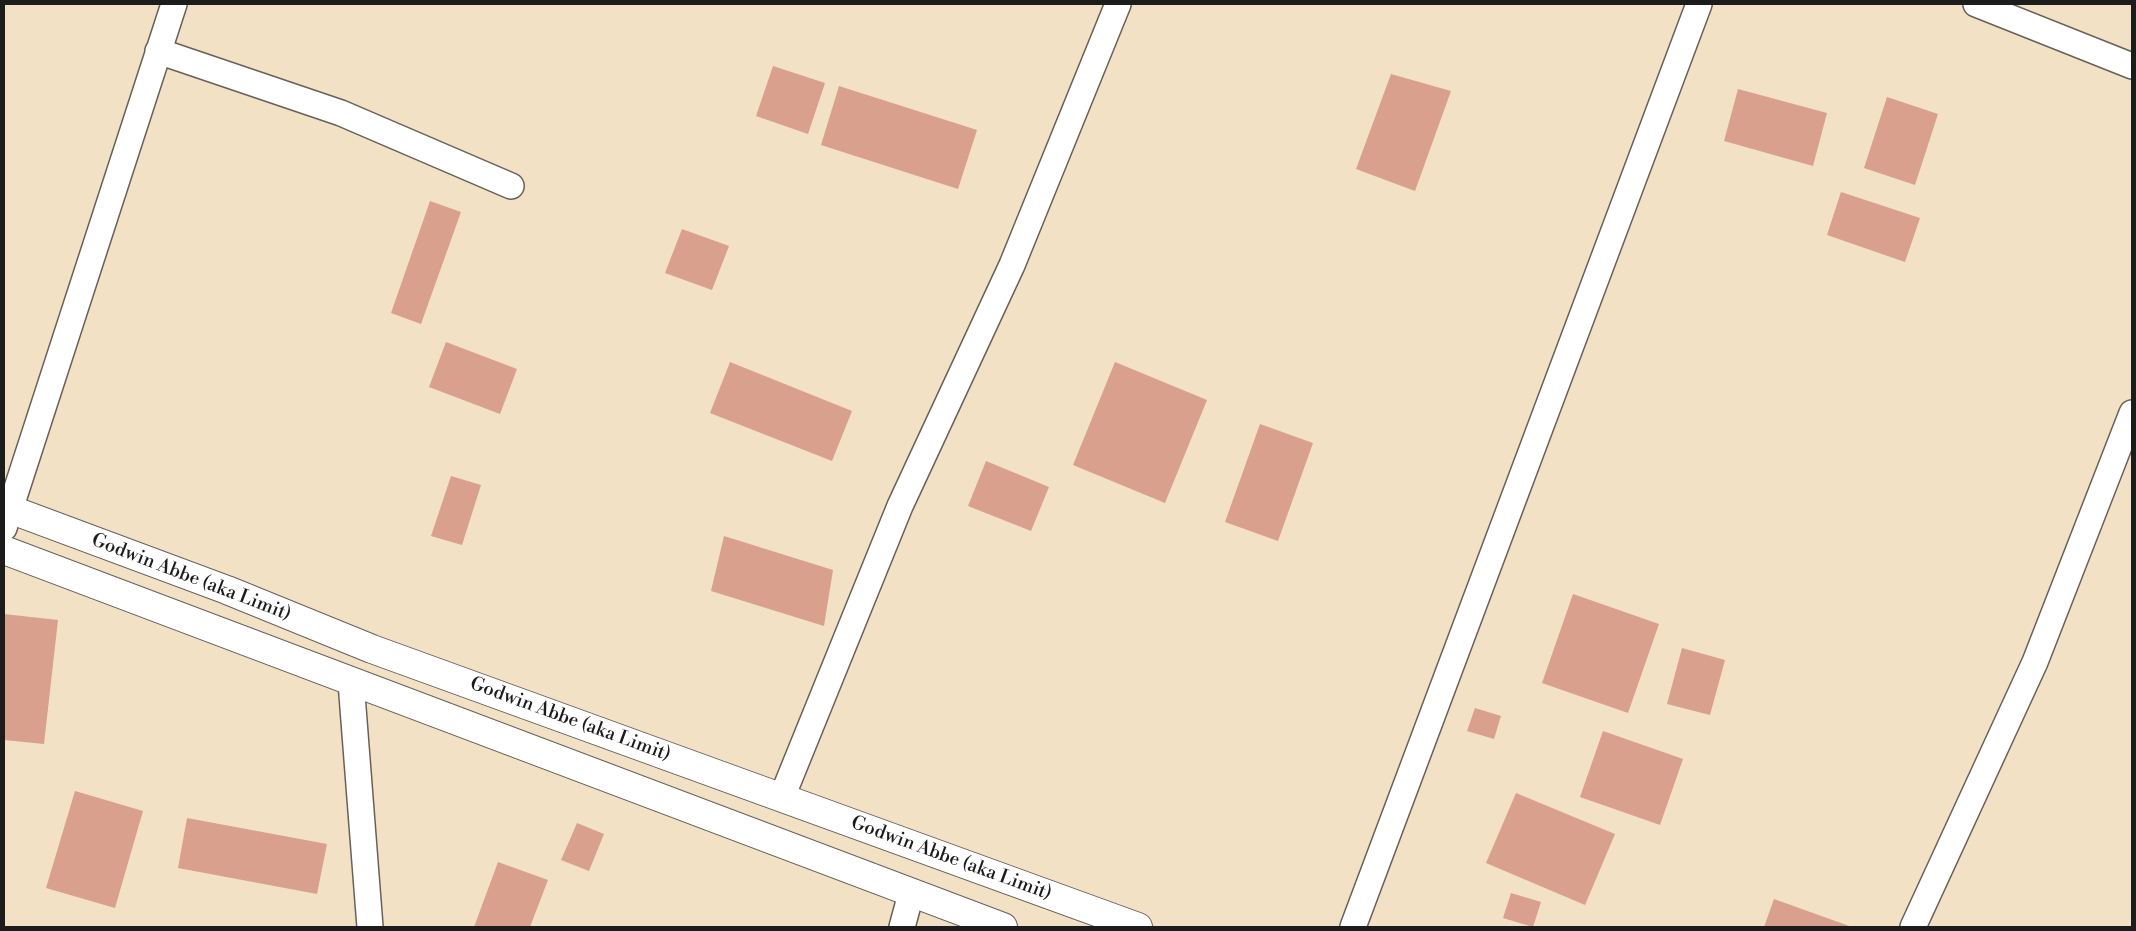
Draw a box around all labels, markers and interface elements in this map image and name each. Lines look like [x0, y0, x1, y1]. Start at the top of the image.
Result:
street label: Godwin Abbe (aka Limit) [88, 529, 294, 627]
street label: Godwin Abbe (aka Limit) [467, 673, 673, 767]
street label: Godwin Abbe (aka Limit) [848, 812, 1054, 906]

